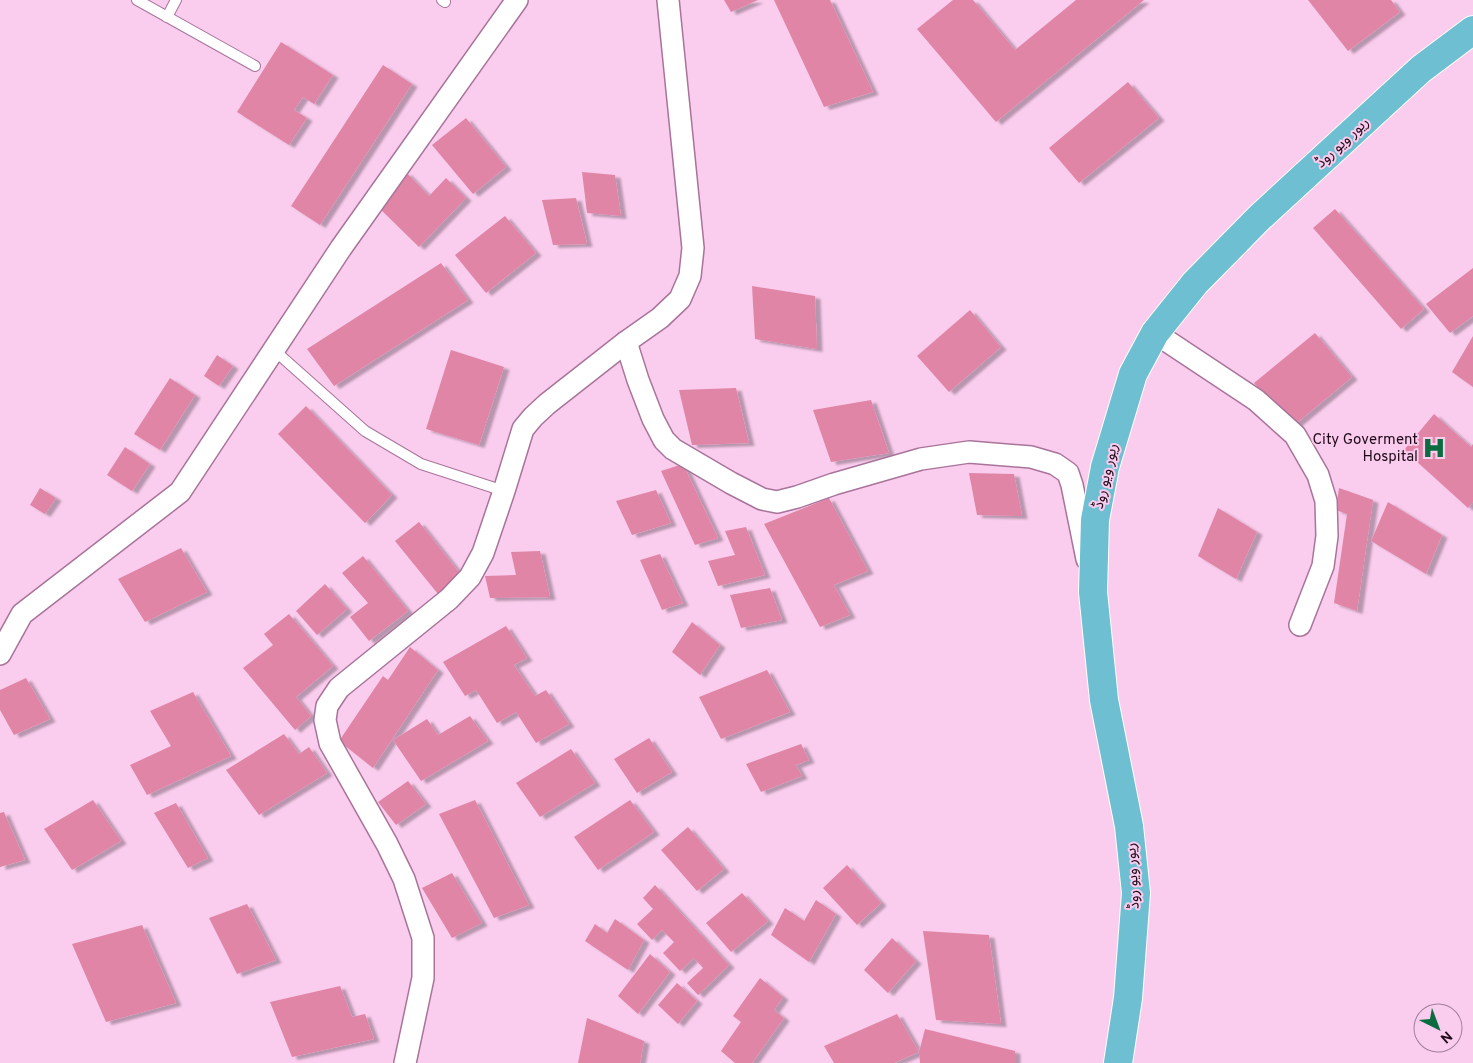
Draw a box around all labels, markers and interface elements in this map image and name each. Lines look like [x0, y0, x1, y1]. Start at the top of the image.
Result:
street label: ریور ویو روڈ [1312, 113, 1374, 173]
place label: City Goverment Hospital [1312, 431, 1418, 467]
hospital icon: City Goverment Hospital [1421, 435, 1447, 461]
street label: ریور ویو روڈ [1089, 442, 1123, 511]
street label: ریور ویو روڈ [1122, 842, 1145, 910]
north arrow [1413, 1003, 1463, 1053]
text: N [1436, 1027, 1455, 1046]

